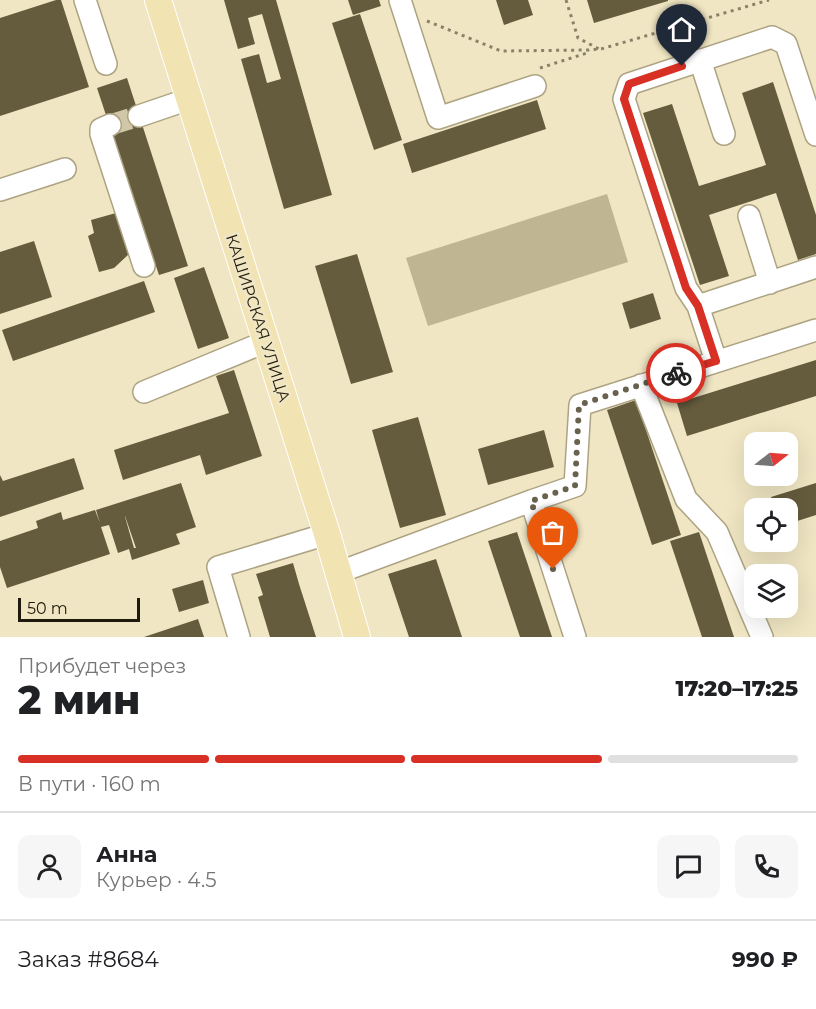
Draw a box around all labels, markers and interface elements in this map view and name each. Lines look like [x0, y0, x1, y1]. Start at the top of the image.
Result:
pin [656, 4, 707, 66]
icon: home [665, 13, 698, 46]
street label: КАШИРСКАЯ УЛИЦА [222, 232, 294, 404]
courier [646, 343, 706, 403]
icon: bike [660, 357, 693, 390]
north arrow [744, 432, 798, 486]
map controls [744, 432, 798, 618]
button: locate [744, 498, 798, 552]
pin [527, 507, 578, 569]
icon: bag [536, 516, 569, 549]
button: layers [744, 564, 798, 618]
scale bar [18, 595, 140, 622]
text: 50 m [27, 599, 68, 618]
text: Прибудет через [18, 654, 186, 678]
text: 17:20–17:25 [675, 675, 798, 702]
text: 2 мин [18, 676, 140, 724]
text: В пути · 160 m [18, 772, 161, 796]
button: person [18, 835, 81, 898]
button: chat [657, 835, 720, 898]
button: phone [735, 835, 798, 898]
text: Анна [96, 841, 157, 868]
text: Курьер · 4.5 [96, 868, 216, 892]
text: Заказ #8684 [18, 946, 159, 973]
text: 990 ₽ [732, 946, 798, 973]

